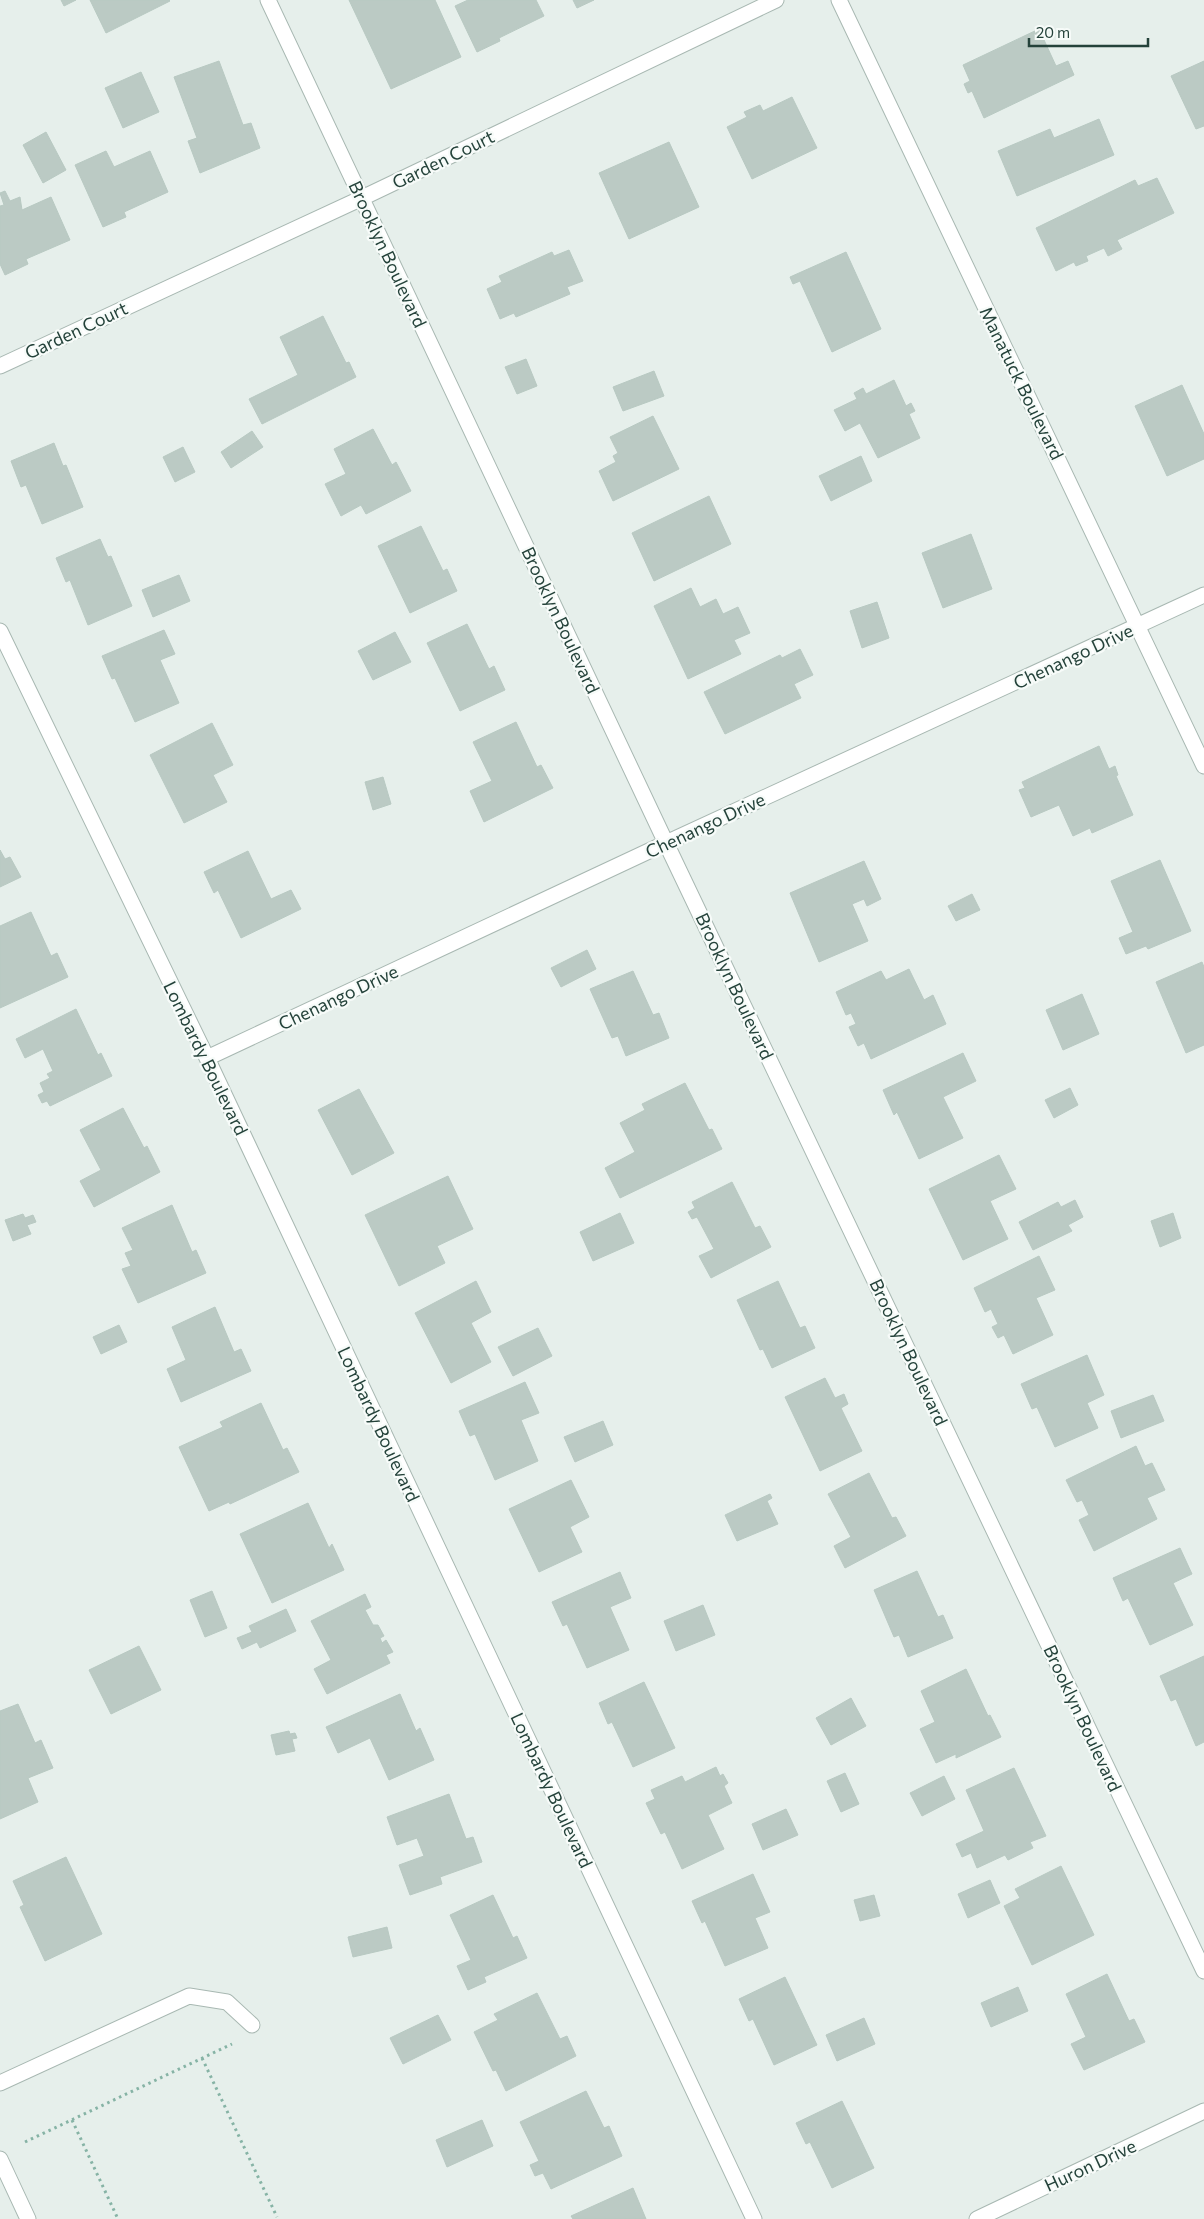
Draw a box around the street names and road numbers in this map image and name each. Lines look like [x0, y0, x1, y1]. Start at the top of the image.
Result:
street label: Garden Court [388, 125, 498, 193]
street label: Brooklyn Boulevard [344, 177, 432, 331]
street label: Garden Court [21, 297, 131, 363]
street label: Manatuck Boulevard [975, 303, 1069, 463]
street label: Brooklyn Boulevard [517, 543, 605, 697]
street label: Chenango Drive [1010, 619, 1136, 693]
street label: Chenango Drive [642, 788, 768, 862]
street label: Brooklyn Boulevard [691, 909, 779, 1063]
street label: Chenango Drive [275, 960, 401, 1034]
street label: Lombardy Boulevard [159, 977, 253, 1139]
street label: Brooklyn Boulevard [865, 1275, 953, 1429]
street label: Lombardy Boulevard [333, 1343, 425, 1505]
street label: Brooklyn Boulevard [1039, 1641, 1127, 1795]
street label: Lombardy Boulevard [506, 1709, 598, 1871]
street label: Huron Drive [1041, 2134, 1139, 2196]

